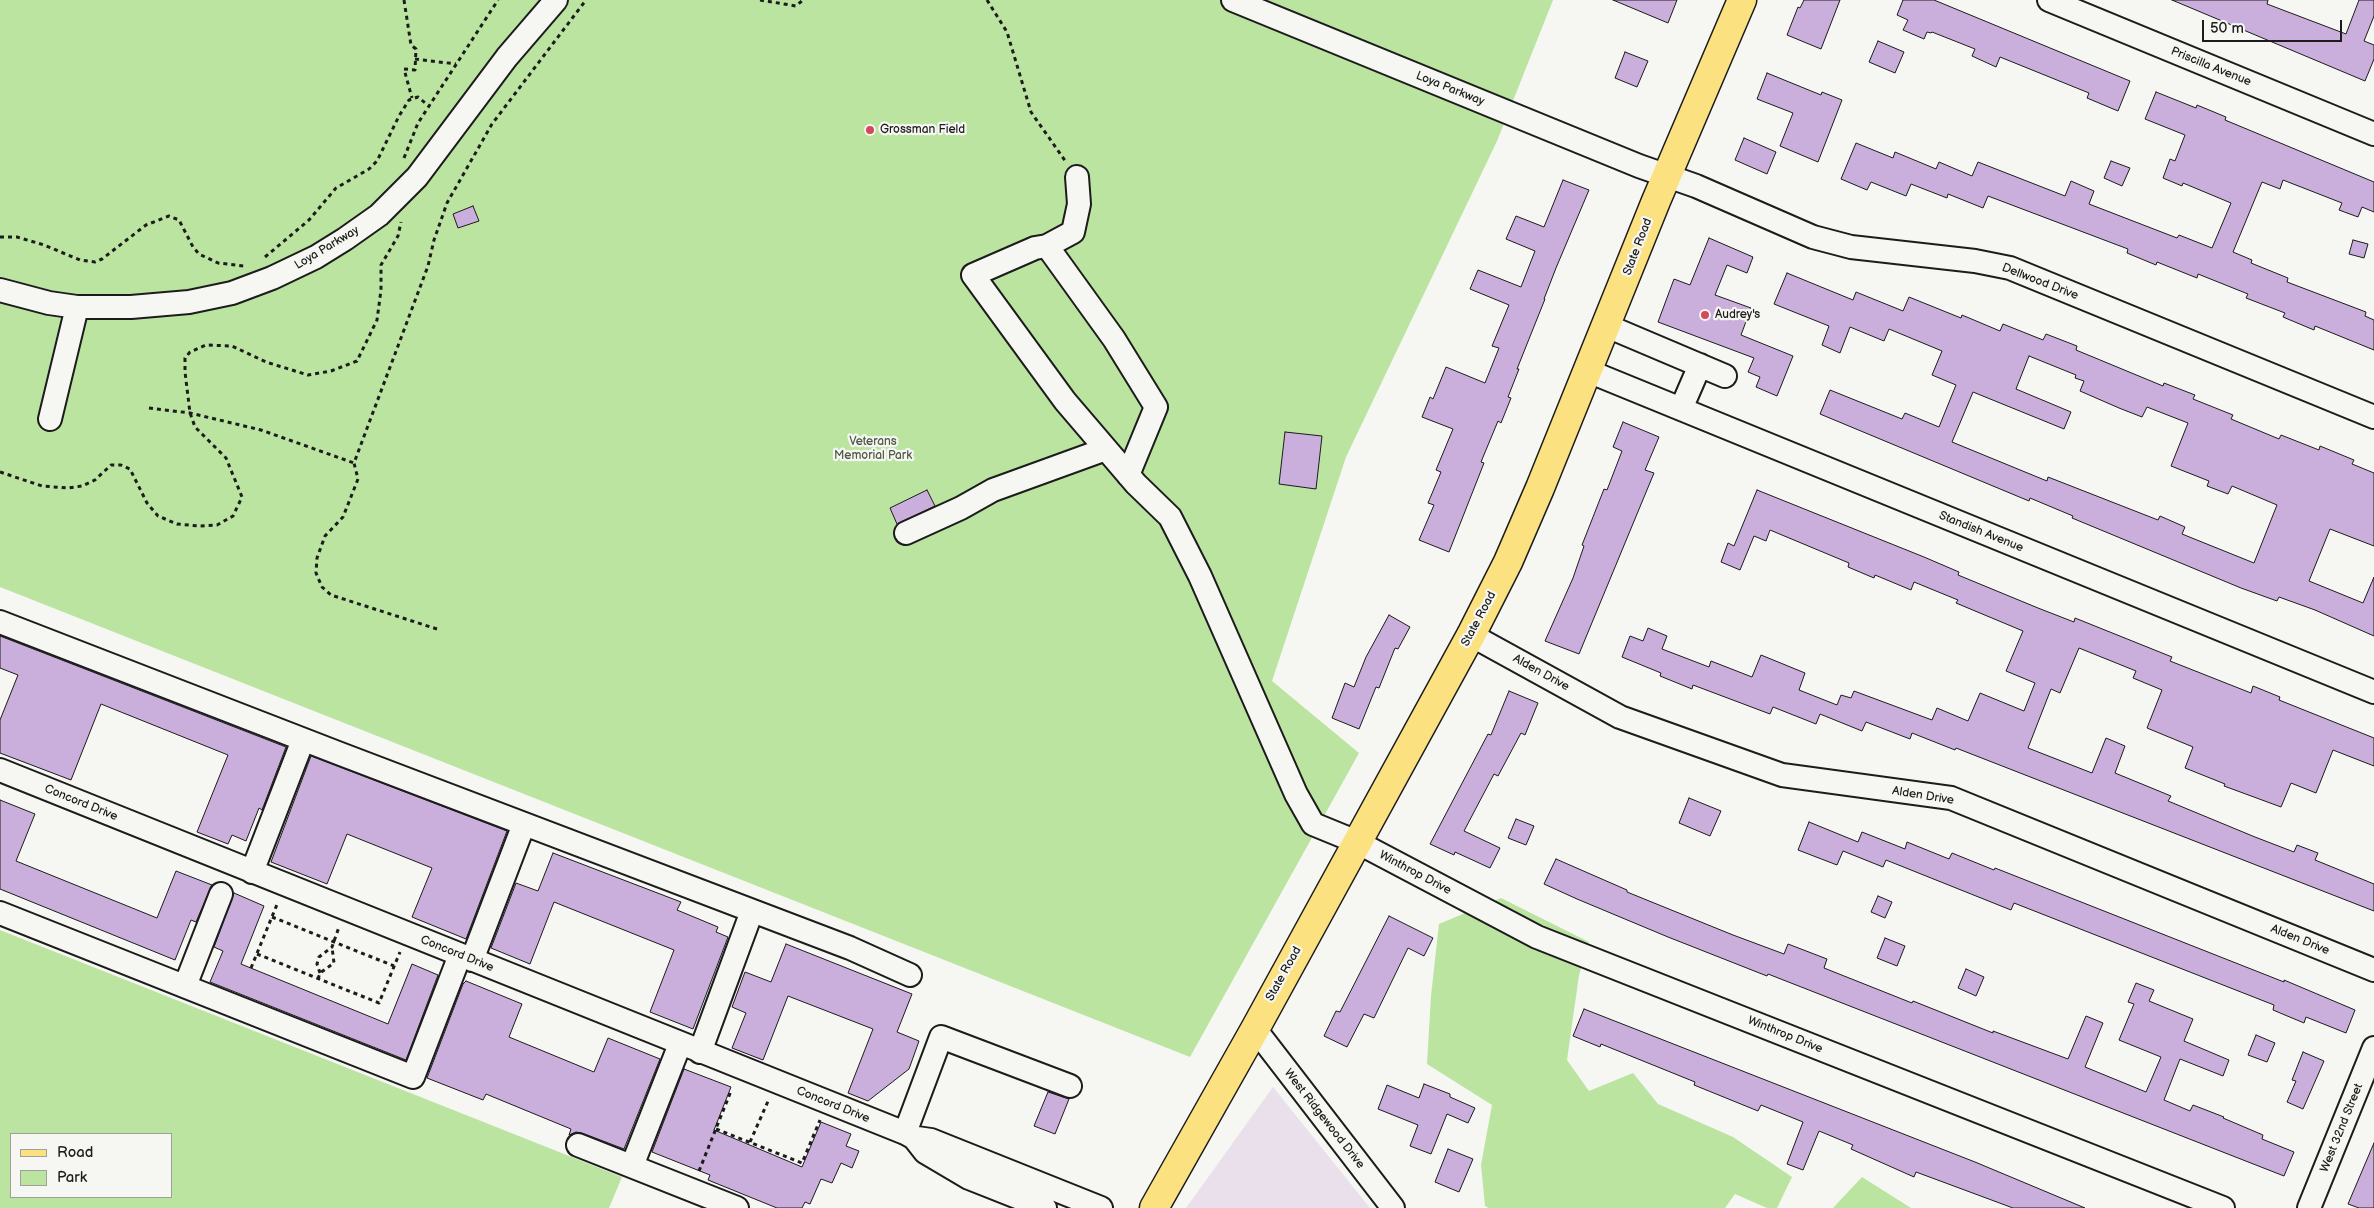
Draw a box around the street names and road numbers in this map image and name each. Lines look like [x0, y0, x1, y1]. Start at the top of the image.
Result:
street label: Priscilla Avenue [2169, 44, 2253, 90]
street label: Loya Parkway [1414, 69, 1486, 109]
street label: State Road [1621, 216, 1655, 278]
street label: Loya Parkway [292, 223, 362, 273]
street label: Dellwood Drive [2000, 261, 2080, 303]
street label: Standish Avenue [1937, 508, 2025, 556]
street label: State Road [1459, 589, 1499, 649]
street label: Alden Drive [1510, 652, 1572, 694]
street label: Concord Drive [42, 782, 120, 824]
street label: Alden Drive [1891, 784, 1955, 808]
street label: Winthrop Drive [1376, 848, 1454, 898]
street label: Alden Drive [2268, 922, 2332, 958]
street label: Concord Drive [418, 933, 496, 975]
street label: State Road [1263, 944, 1305, 1004]
street label: Winthrop Drive [1745, 1013, 1825, 1057]
street label: West Ridgewood Drive [1281, 1066, 1367, 1172]
street label: West 32nd Street [2318, 1081, 2366, 1175]
street label: Concord Drive [794, 1084, 872, 1126]

